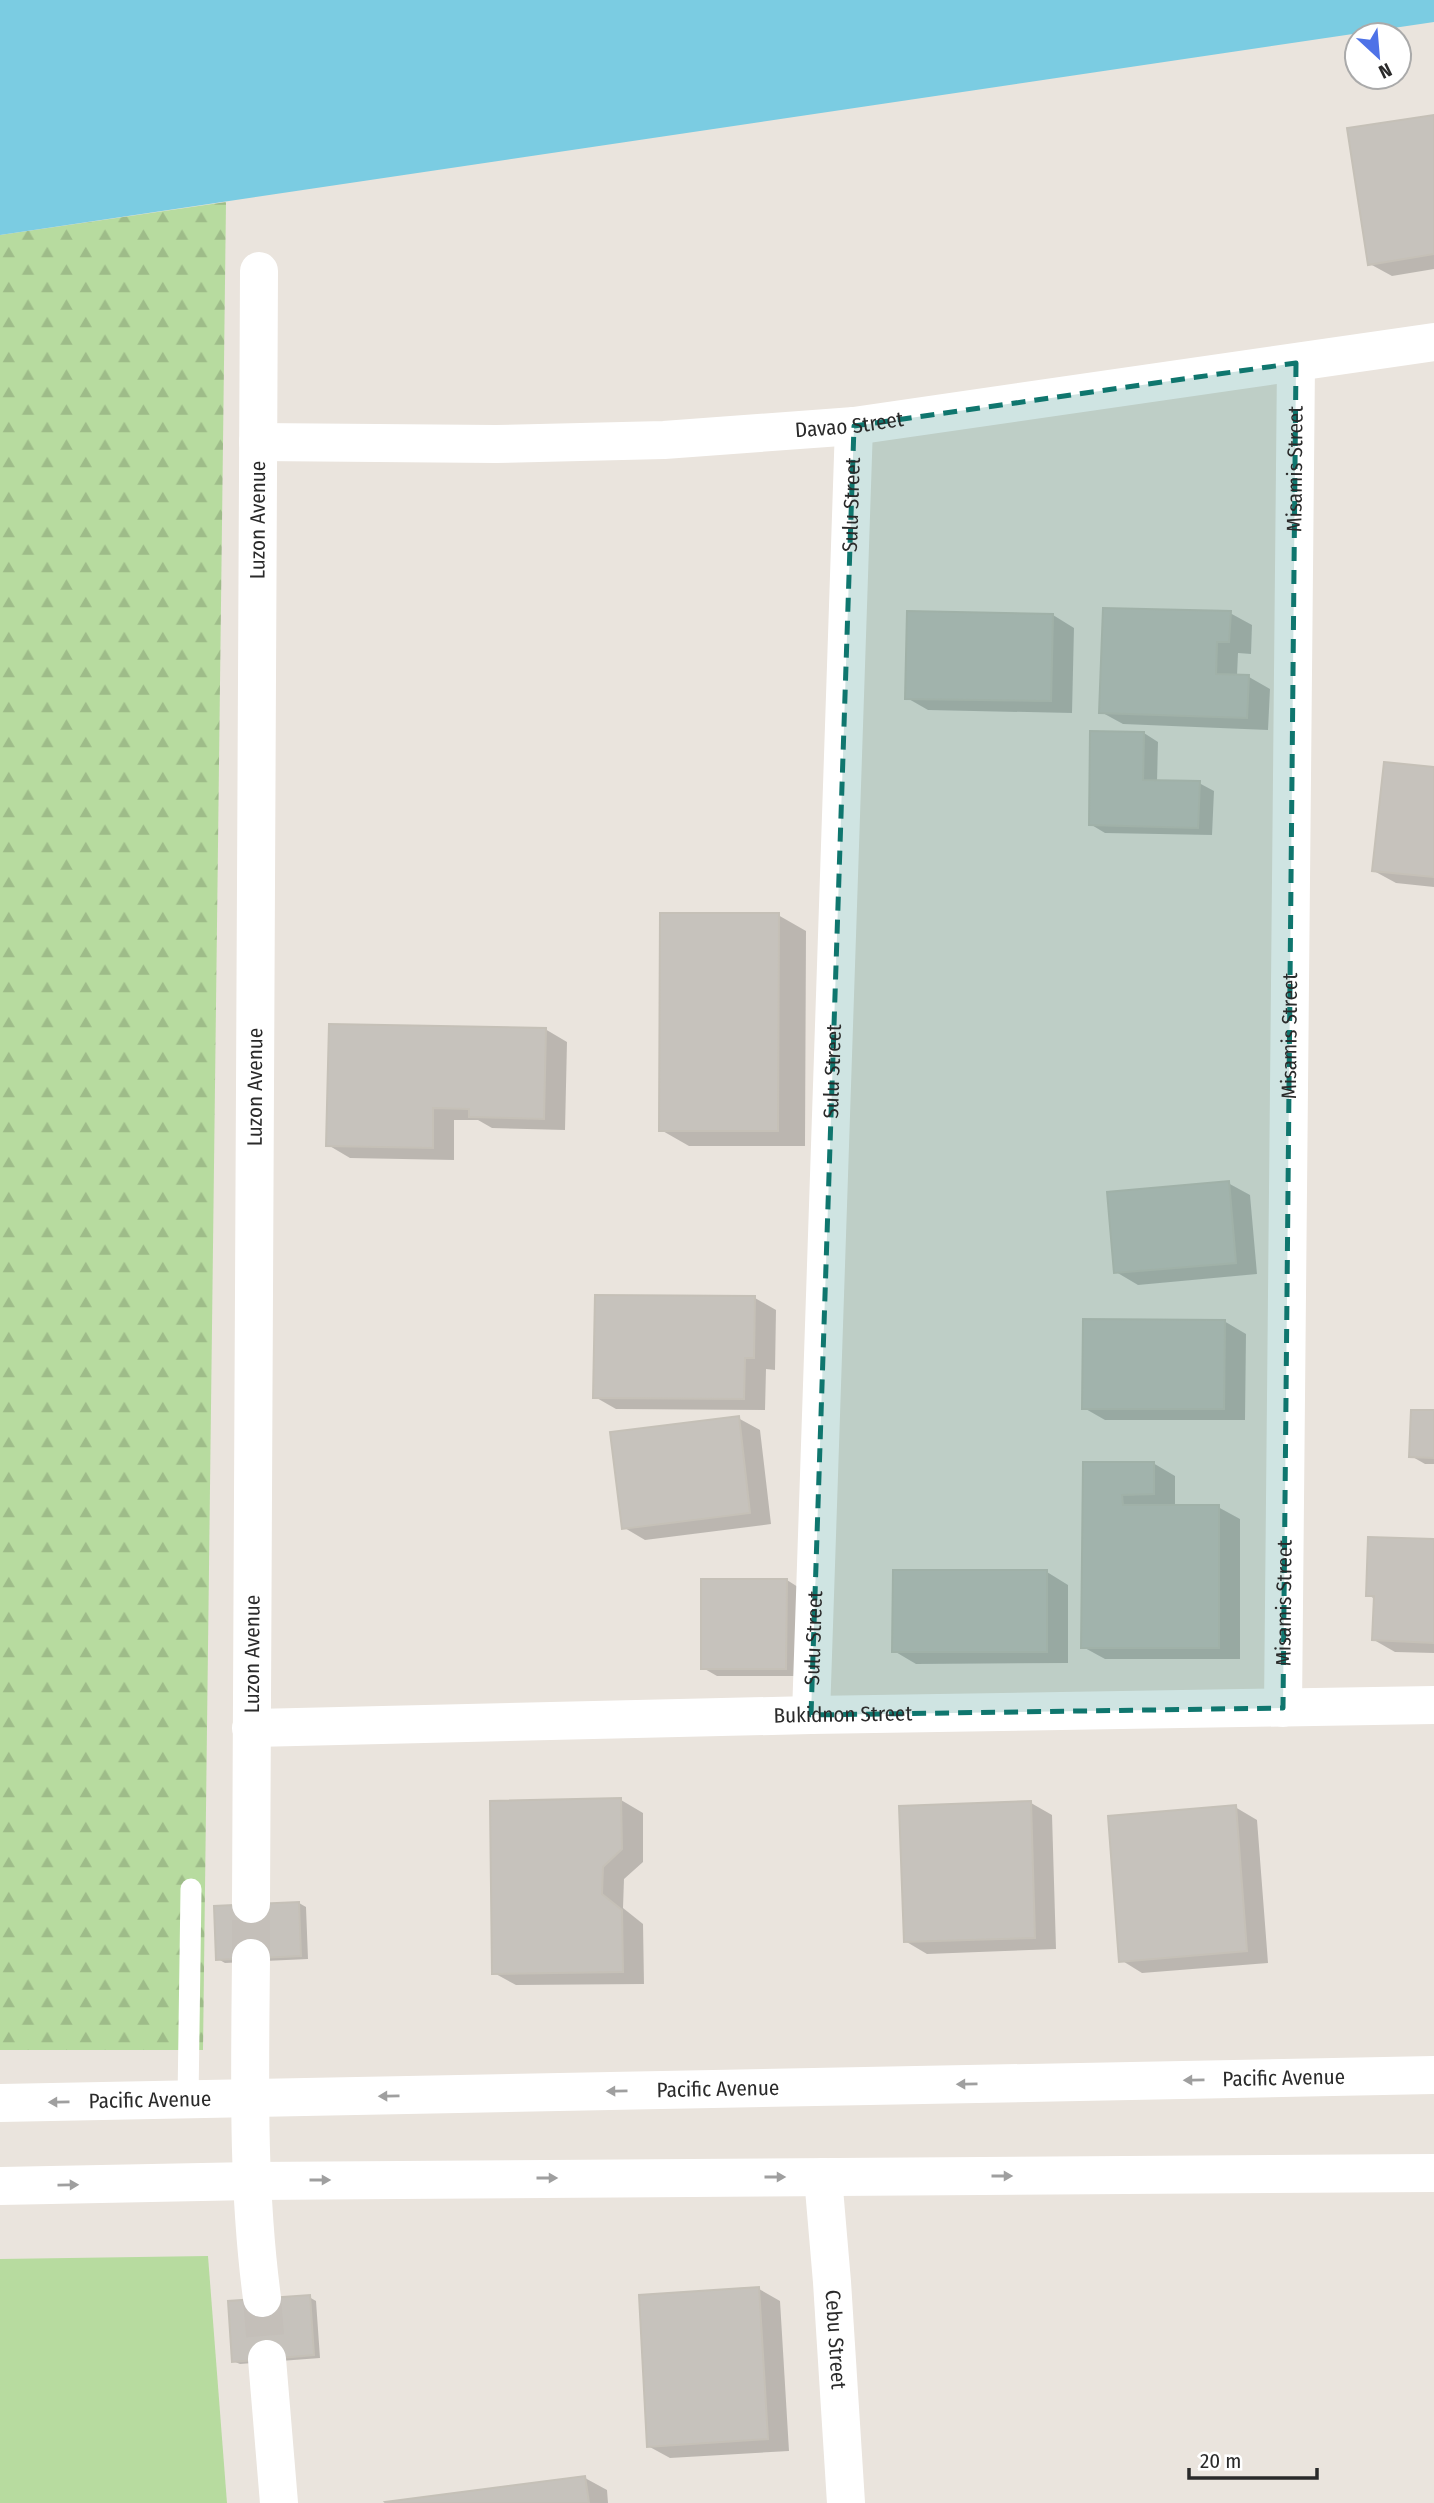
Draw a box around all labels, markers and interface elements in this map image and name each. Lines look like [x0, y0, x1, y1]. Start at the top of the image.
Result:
north arrow [1343, 21, 1413, 91]
text: N [1375, 58, 1395, 84]
street label: Davao Street [794, 406, 905, 443]
street label: Misamis Street [1281, 406, 1309, 532]
street label: Sulu Street [837, 457, 866, 552]
street label: Luzon Avenue [244, 461, 271, 579]
street label: Misamis Street [1276, 973, 1303, 1099]
street label: Sulu Street [818, 1024, 847, 1119]
street label: Luzon Avenue [242, 1028, 268, 1146]
street label: Misamis Street [1270, 1540, 1298, 1666]
street label: Sulu Street [799, 1590, 828, 1686]
street label: Luzon Avenue [239, 1595, 266, 1713]
street label: Bukidnon Street [773, 1700, 912, 1729]
street label: Pacific Avenue [1222, 2064, 1345, 2092]
one-way arrow [1183, 2074, 1205, 2086]
street label: Pacific Avenue [656, 2075, 779, 2103]
one-way arrow [956, 2079, 978, 2090]
street label: Pacific Avenue [88, 2086, 211, 2114]
one-way arrow [606, 2086, 628, 2097]
one-way arrow [378, 2090, 400, 2102]
one-way arrow [48, 2096, 70, 2108]
one-way arrow [992, 2170, 1014, 2181]
one-way arrow [764, 2171, 786, 2183]
one-way arrow [537, 2172, 559, 2184]
one-way arrow [309, 2174, 331, 2186]
one-way arrow [57, 2179, 79, 2190]
street label: Cebu Street [820, 2289, 852, 2390]
scale bar [1189, 2436, 1317, 2480]
text: 20 m [1200, 2448, 1241, 2474]

